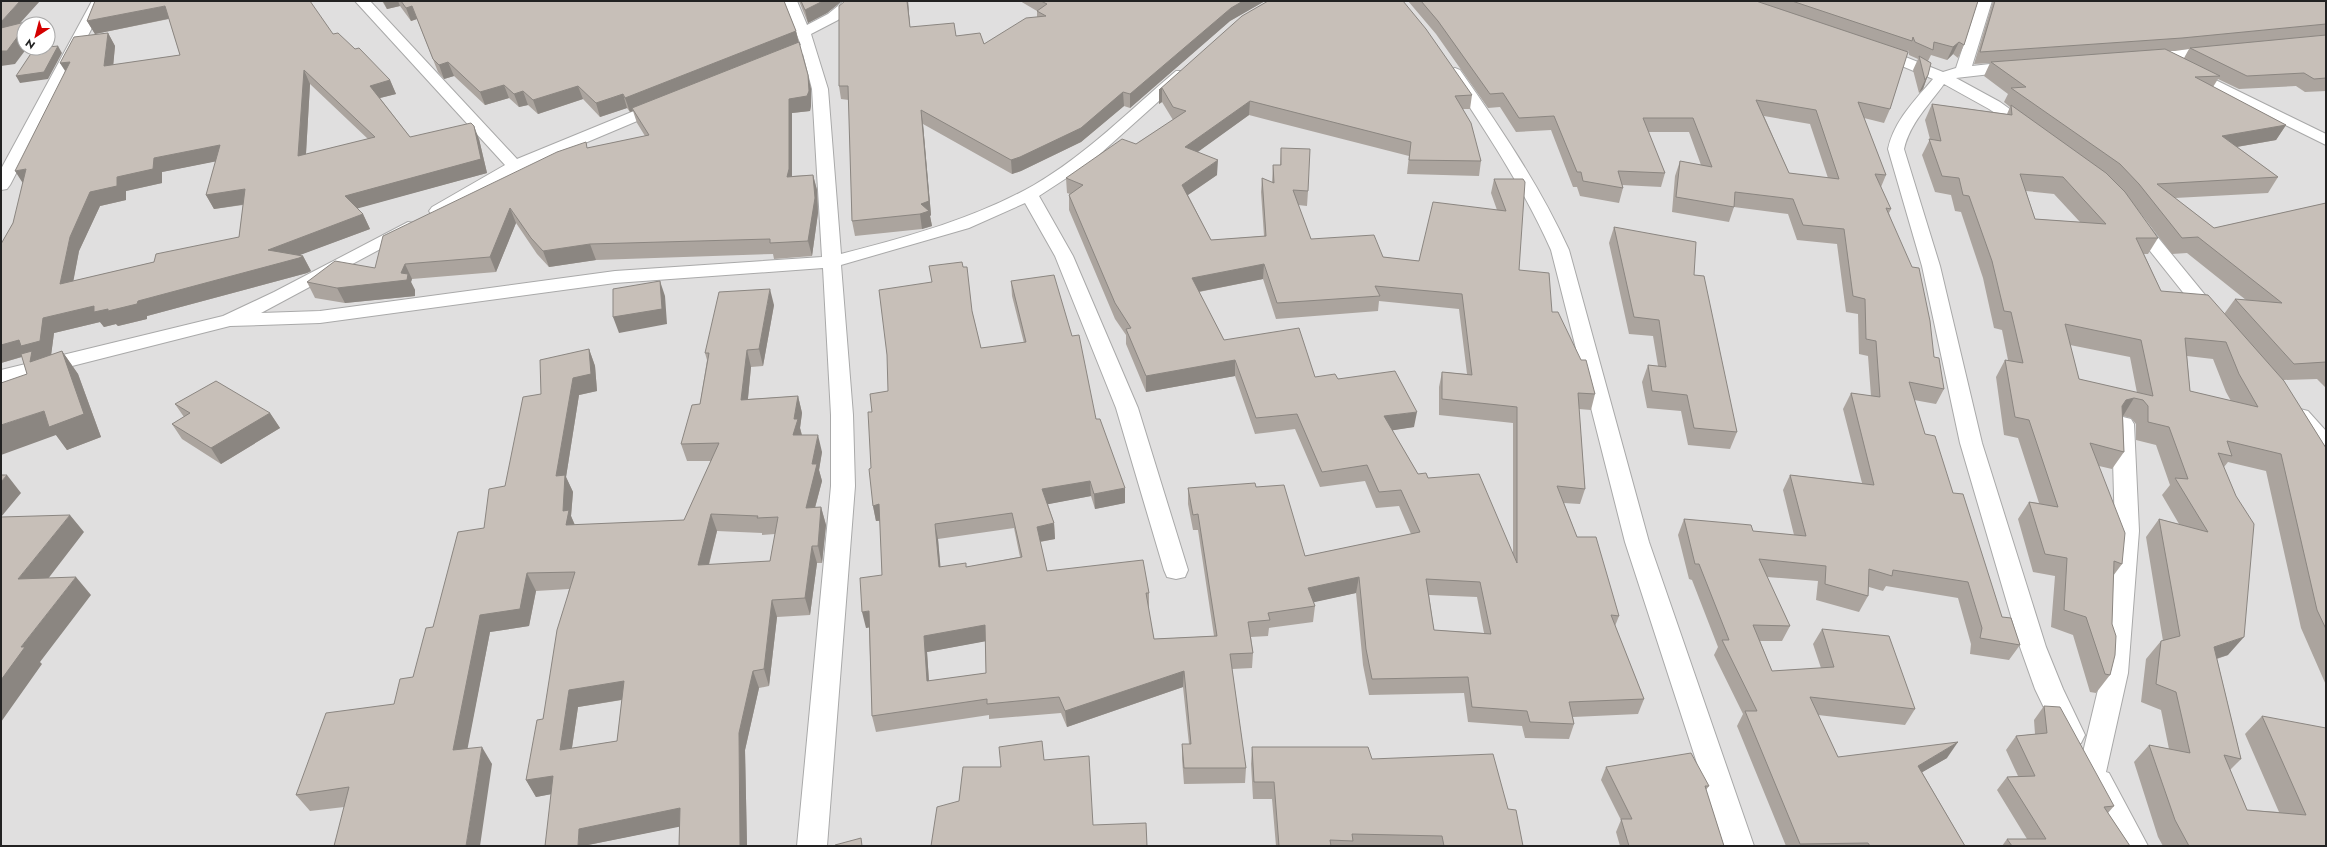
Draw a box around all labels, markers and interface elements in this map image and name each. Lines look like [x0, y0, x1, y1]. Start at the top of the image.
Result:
north arrow [16, 16, 56, 56]
text: N [22, 35, 38, 53]

